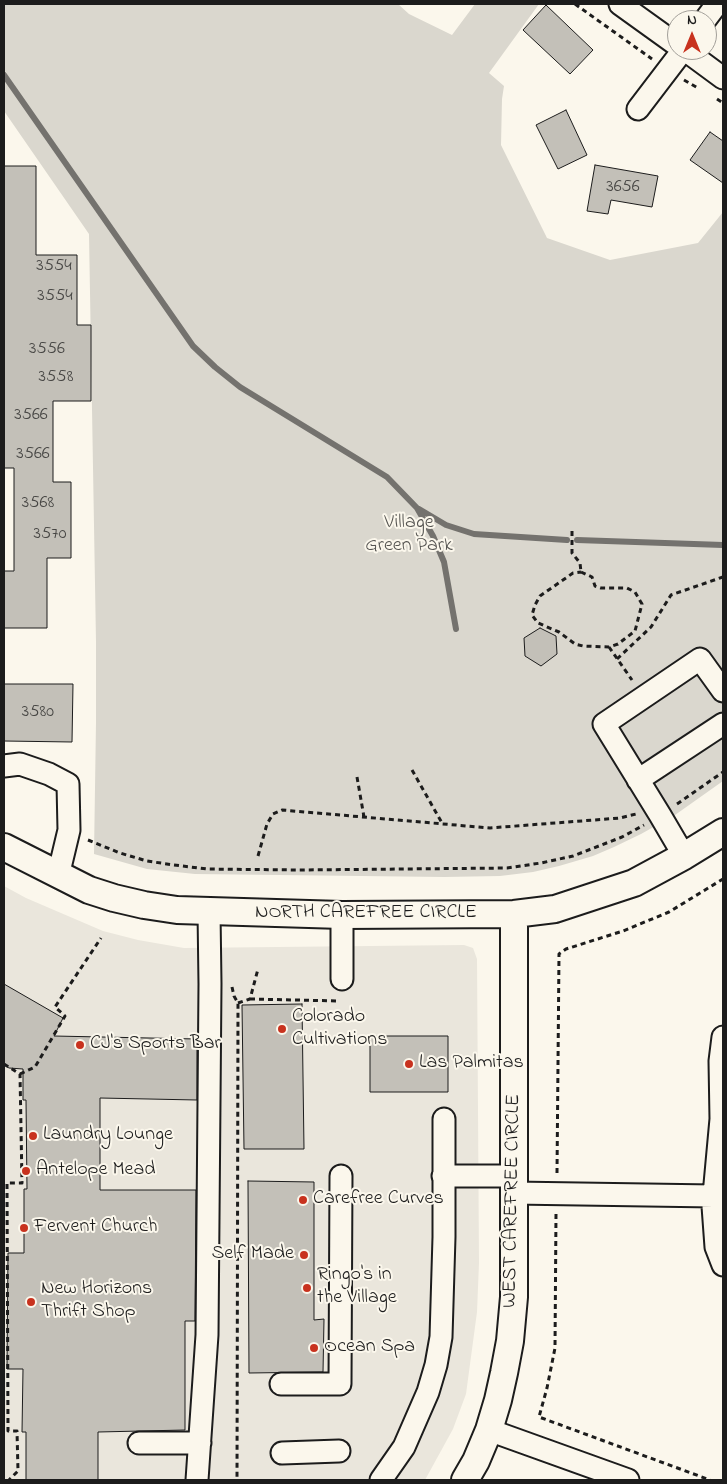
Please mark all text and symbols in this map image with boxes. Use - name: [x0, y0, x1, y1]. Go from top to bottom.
- north arrow: [667, 10, 717, 60]
- text: N: [687, 10, 697, 31]
- house number: 3656: [606, 177, 640, 199]
- house number: 3554: [36, 256, 72, 278]
- house number: 3554: [37, 286, 73, 308]
- house number: 3556: [29, 339, 65, 361]
- house number: 3558: [39, 367, 73, 389]
- house number: 3566: [14, 405, 48, 427]
- house number: 3566: [16, 444, 50, 466]
- house number: 3568: [22, 493, 54, 515]
- park label: Village Green Park: [365, 512, 453, 559]
- house number: 3570: [34, 524, 66, 546]
- house number: 3580: [22, 702, 54, 724]
- street label: NORTH CAREFREE CIRCLE: [255, 902, 477, 926]
- place label: Colorado Cultivations: [292, 1006, 387, 1053]
- marker: Colorado Cultivations: [276, 1023, 288, 1035]
- place label: CJ's Sports Bar: [90, 1033, 221, 1057]
- marker: CJ's Sports Bar: [74, 1039, 86, 1051]
- place label: Las Palmitas: [419, 1052, 524, 1076]
- marker: Las Palmitas: [403, 1058, 415, 1070]
- street label: WEST CAREFREE CIRCLE: [499, 1094, 527, 1308]
- place label: Laundry Lounge: [43, 1124, 173, 1148]
- marker: Laundry Lounge: [27, 1130, 39, 1142]
- place label: Antelope Mead: [36, 1159, 156, 1183]
- marker: Antelope Mead: [20, 1165, 32, 1177]
- place label: Carefree Curves: [313, 1188, 444, 1212]
- marker: Carefree Curves: [297, 1194, 309, 1206]
- place label: Fervent Church: [34, 1216, 157, 1240]
- marker: Fervent Church: [18, 1222, 30, 1234]
- place label: Self Made: [211, 1243, 294, 1267]
- marker: Self Made: [298, 1249, 310, 1261]
- place label: Ringo's in the Village: [317, 1264, 397, 1311]
- place label: New Horizons Thrift Shop: [41, 1278, 152, 1325]
- marker: Ringo's in the Village: [301, 1282, 313, 1294]
- marker: New Horizons Thrift Shop: [25, 1296, 37, 1308]
- place label: Ocean Spa: [324, 1336, 415, 1360]
- marker: Ocean Spa: [308, 1342, 320, 1354]

